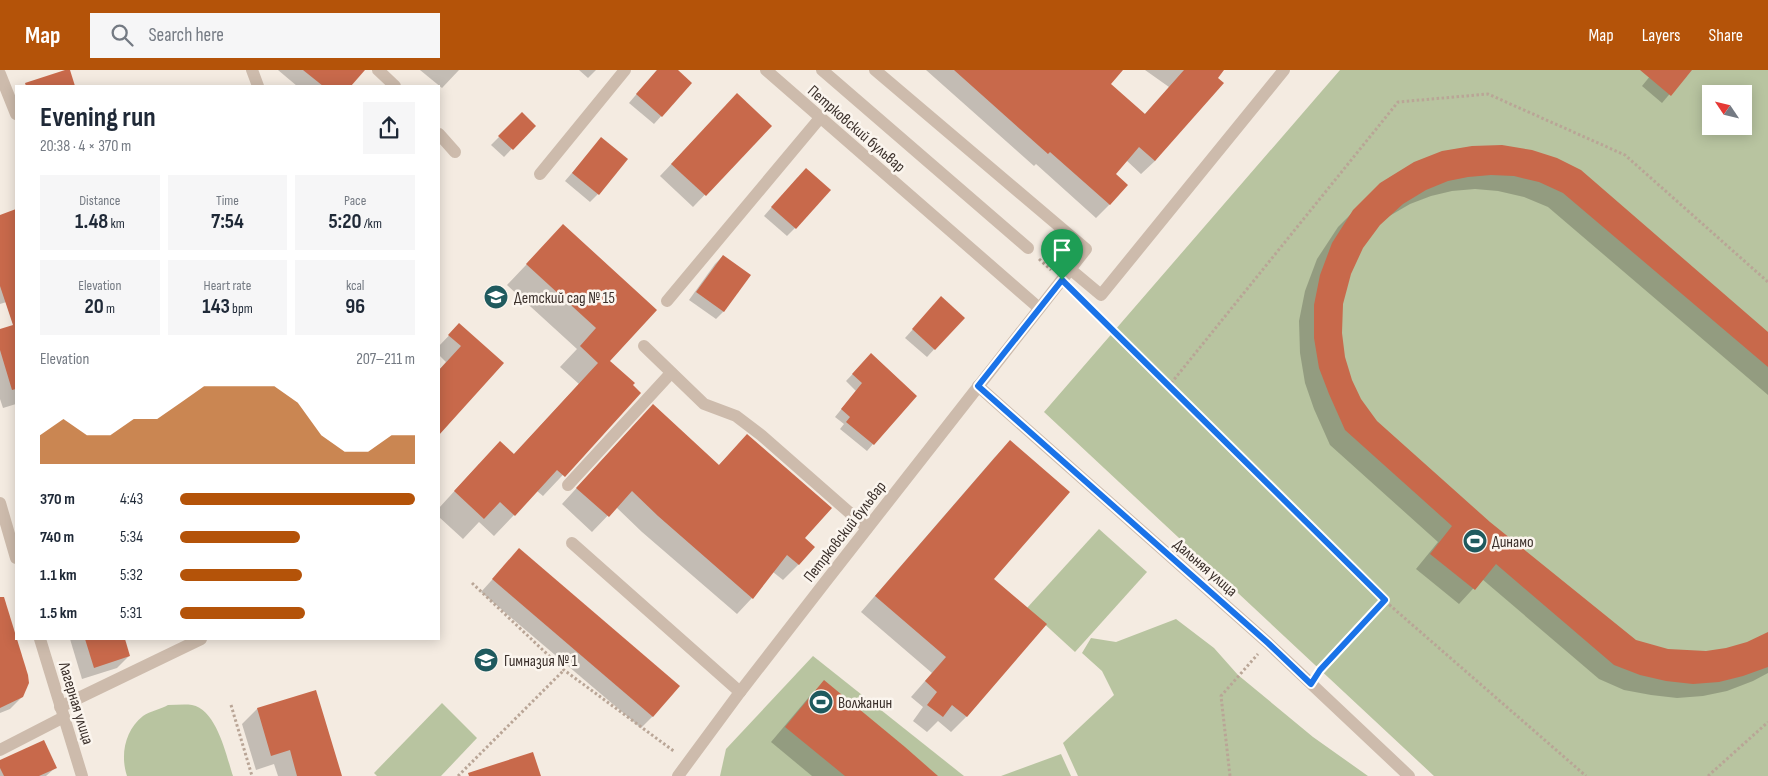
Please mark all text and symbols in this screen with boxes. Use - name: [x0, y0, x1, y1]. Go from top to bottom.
- search box: [90, 13, 440, 58]
- text: Map: [25, 21, 60, 50]
- icon: search: [108, 21, 136, 49]
- text: Search here: [148, 24, 224, 47]
- text: Map: [1589, 25, 1614, 46]
- text: Layers: [1642, 25, 1681, 46]
- text: Share: [1709, 25, 1743, 46]
- street label: Петрковский бульвар: [803, 82, 909, 177]
- north arrow: [1702, 85, 1752, 135]
- map controls: [1702, 85, 1752, 135]
- text: Evening run: [40, 101, 156, 134]
- button: share: [363, 102, 415, 154]
- text: 20:38 · 4 × 370 m: [40, 137, 131, 156]
- text: Distance: [79, 192, 120, 209]
- text: Time: [216, 192, 239, 209]
- text: Pace: [344, 192, 366, 209]
- text: 1.48: [75, 209, 108, 234]
- text: 7:54: [211, 209, 244, 234]
- text: 5:20: [328, 209, 361, 234]
- text: km: [108, 215, 125, 232]
- text: /km: [361, 215, 382, 232]
- pin: [1041, 229, 1083, 280]
- icon: arrive: [1048, 236, 1076, 264]
- text: Elevation: [78, 277, 121, 294]
- text: Heart rate: [204, 277, 251, 294]
- text: kcal: [346, 277, 364, 294]
- school or university icon: Детский сад № 15: [483, 284, 509, 310]
- place label: Детский сад № 15: [514, 289, 615, 308]
- text: 20: [85, 294, 104, 319]
- text: 143: [202, 294, 230, 319]
- text: 96: [345, 294, 365, 319]
- text: m: [104, 300, 115, 317]
- text: bpm: [230, 300, 253, 317]
- text: Elevation: [40, 350, 89, 369]
- text: 207–211 m: [356, 350, 415, 369]
- street label: Петрковский бульвар: [800, 478, 891, 586]
- text: 370 m: [40, 490, 75, 509]
- text: 4:43: [120, 490, 143, 509]
- text: 740 m: [40, 528, 74, 547]
- text: 5:34: [120, 528, 143, 547]
- sports icon: Динамо: [1462, 528, 1488, 554]
- place label: Динамо: [1492, 533, 1534, 552]
- street label: Дальняя улица: [1169, 535, 1241, 601]
- text: 1.1 km: [40, 566, 77, 585]
- text: 5:32: [120, 566, 143, 585]
- text: 1.5 km: [40, 604, 77, 623]
- text: 5:31: [120, 604, 142, 623]
- school or university icon: Гимназия № 1: [473, 647, 499, 673]
- place label: Гимназия № 1: [504, 652, 578, 671]
- street label: Лагерная улица: [54, 659, 97, 747]
- sports icon: Волжанин: [808, 689, 834, 715]
- place label: Волжанин: [838, 694, 892, 713]

